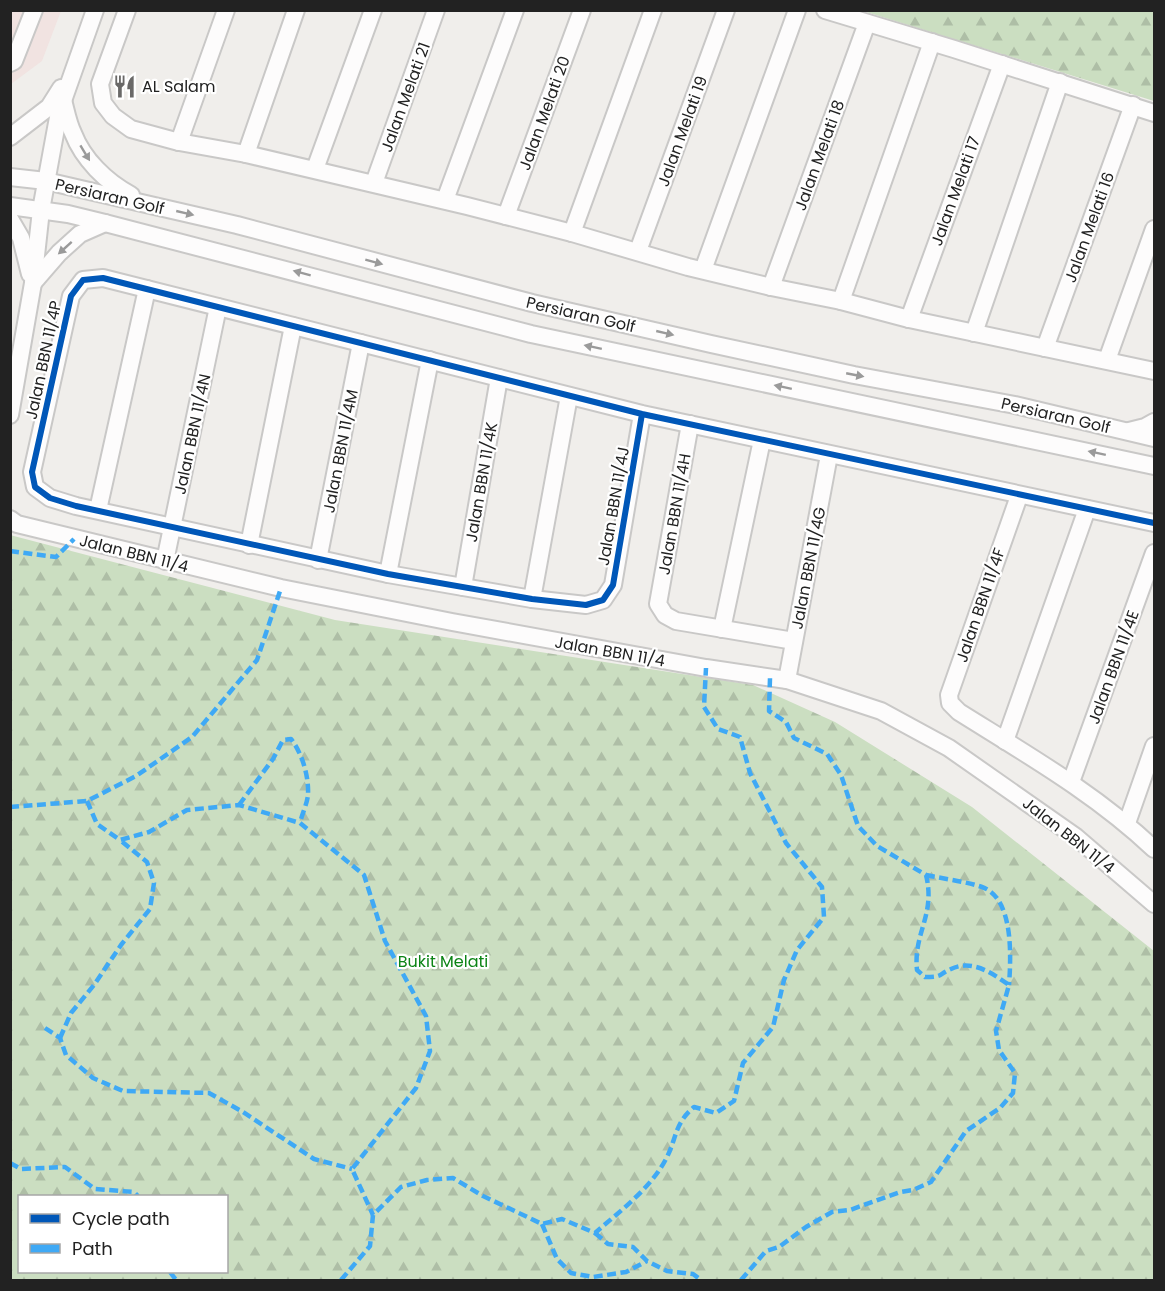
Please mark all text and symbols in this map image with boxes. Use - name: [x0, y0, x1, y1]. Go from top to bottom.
- street label: Jalan Melati 21: [375, 39, 436, 155]
- street label: Jalan Melati 20: [513, 53, 576, 174]
- restaurant icon: AL Salam: [111, 73, 137, 99]
- street label: Jalan Melati 19: [652, 73, 713, 190]
- place label: AL Salam: [142, 75, 215, 98]
- street label: Jalan Melati 18: [789, 97, 850, 214]
- street label: Jalan Melati 17: [925, 133, 986, 249]
- one-way arrow: [79, 145, 90, 161]
- street label: Jalan Melati 16: [1059, 169, 1120, 286]
- street label: Persiaran Golf: [53, 173, 167, 220]
- one-way arrow: [176, 208, 194, 218]
- one-way arrow: [58, 241, 73, 254]
- one-way arrow: [365, 257, 383, 267]
- one-way arrow: [293, 267, 311, 277]
- street label: Persiaran Golf: [524, 291, 638, 338]
- street label: Jalan BBN 11/4P: [20, 299, 67, 422]
- one-way arrow: [656, 329, 674, 339]
- one-way arrow: [583, 342, 602, 351]
- one-way arrow: [846, 371, 865, 380]
- street label: Jalan BBN 11/4N: [168, 372, 217, 497]
- one-way arrow: [774, 382, 793, 391]
- street label: Jalan BBN 11/4M: [317, 387, 364, 515]
- street label: Persiaran Golf: [999, 392, 1113, 439]
- street label: Jalan BBN 11/4K: [460, 420, 503, 544]
- street label: Jalan BBN 11/4J: [592, 445, 635, 567]
- one-way arrow: [1088, 448, 1107, 457]
- street label: Jalan BBN 11/4H: [653, 452, 696, 577]
- street label: Jalan BBN 11/4G: [785, 505, 832, 631]
- street label: Jalan BBN 11/4: [77, 529, 191, 578]
- street label: Jalan BBN 11/4F: [950, 545, 1011, 665]
- street label: Jalan BBN 11/4E: [1082, 607, 1145, 727]
- street label: Jalan BBN 11/4: [553, 630, 667, 673]
- street label: Jalan BBN 11/4: [1018, 792, 1120, 879]
- park label: Bukit Melati: [398, 950, 488, 973]
- legend: [18, 1195, 228, 1273]
- text: Cycle path: [72, 1206, 170, 1231]
- text: Path: [72, 1236, 113, 1261]

